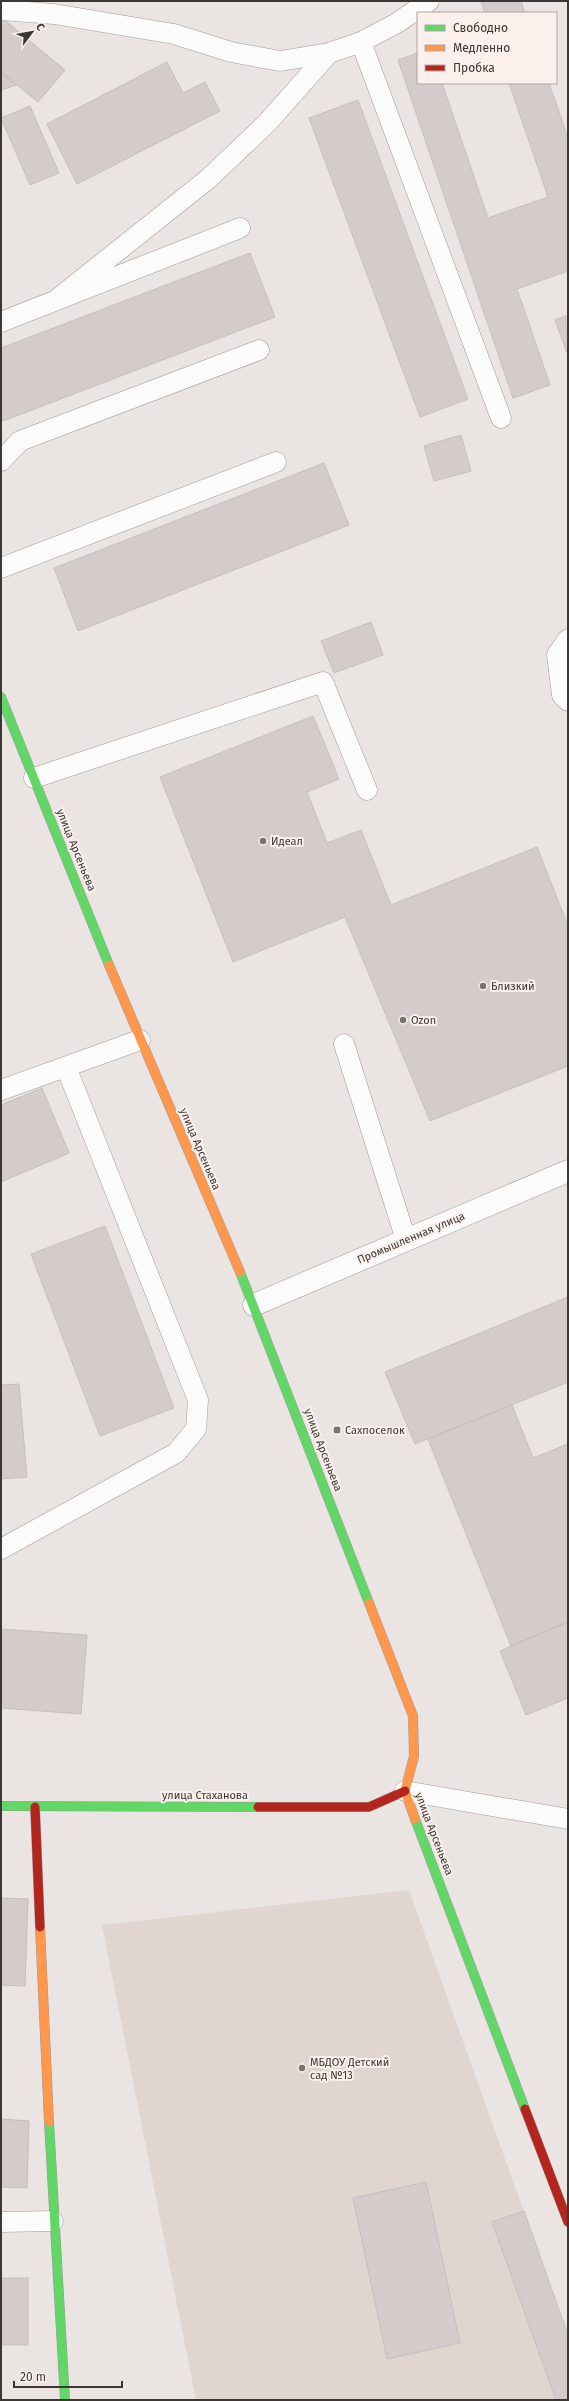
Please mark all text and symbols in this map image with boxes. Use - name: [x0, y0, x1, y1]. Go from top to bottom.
- north arrow: [12, 12, 52, 52]
- legend: [417, 12, 557, 84]
- text: С: [33, 21, 48, 34]
- text: Свободно: [453, 21, 508, 35]
- text: Медленно: [453, 41, 510, 55]
- text: Пробка: [453, 61, 495, 75]
- street label: улица Арсеньева: [54, 807, 98, 893]
- place label: Идеал: [271, 835, 303, 848]
- marker: Идеал: [258, 836, 268, 846]
- place label: Близкий: [491, 980, 535, 993]
- marker: Близкий: [478, 981, 488, 991]
- place label: Ozon: [411, 1014, 436, 1027]
- marker: Ozon: [398, 1015, 408, 1025]
- street label: улица Арсеньева: [177, 1106, 223, 1192]
- street label: Промышленная улица: [355, 1209, 467, 1267]
- street label: улица Арсеньева: [301, 1407, 345, 1493]
- place label: Сахпоселок: [345, 1424, 405, 1437]
- marker: Сахпоселок: [332, 1425, 342, 1435]
- street label: улица Стаханова: [162, 1789, 248, 1802]
- street label: улица Арсеньева: [412, 1791, 456, 1877]
- place label: МБДОУ Детский сад №13: [310, 2056, 389, 2082]
- marker: МБДОУ Детский сад №13: [297, 2063, 307, 2073]
- scale bar: [14, 2363, 122, 2389]
- text: 20 m: [20, 2370, 46, 2384]

